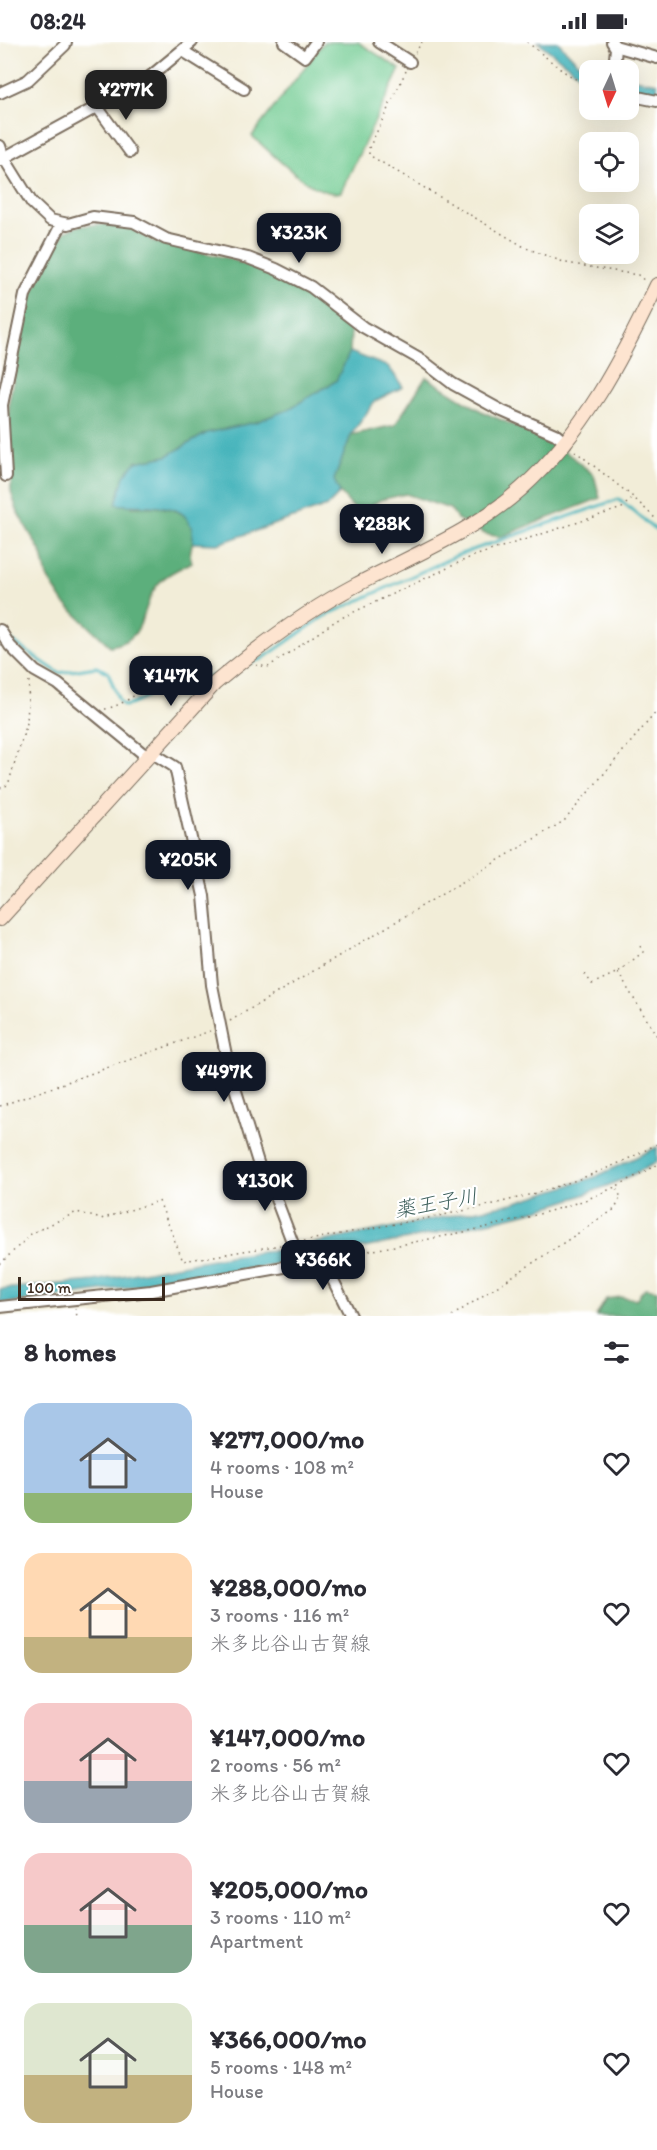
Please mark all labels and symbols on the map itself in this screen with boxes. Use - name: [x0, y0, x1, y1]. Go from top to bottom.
- north arrow: [579, 60, 639, 120]
- pin: ¥277K: [84, 70, 168, 121]
- pin: ¥323K: [257, 213, 341, 264]
- pin: ¥288K: [340, 504, 424, 555]
- pin: ¥147K: [129, 656, 213, 707]
- pin: ¥205K: [146, 840, 230, 891]
- pin: ¥497K: [182, 1052, 266, 1103]
- pin: ¥130K: [223, 1161, 307, 1212]
- water label: 薬王子川: [392, 1183, 479, 1222]
- pin: ¥366K: [281, 1240, 365, 1291]
- scale bar: [18, 1274, 165, 1302]

